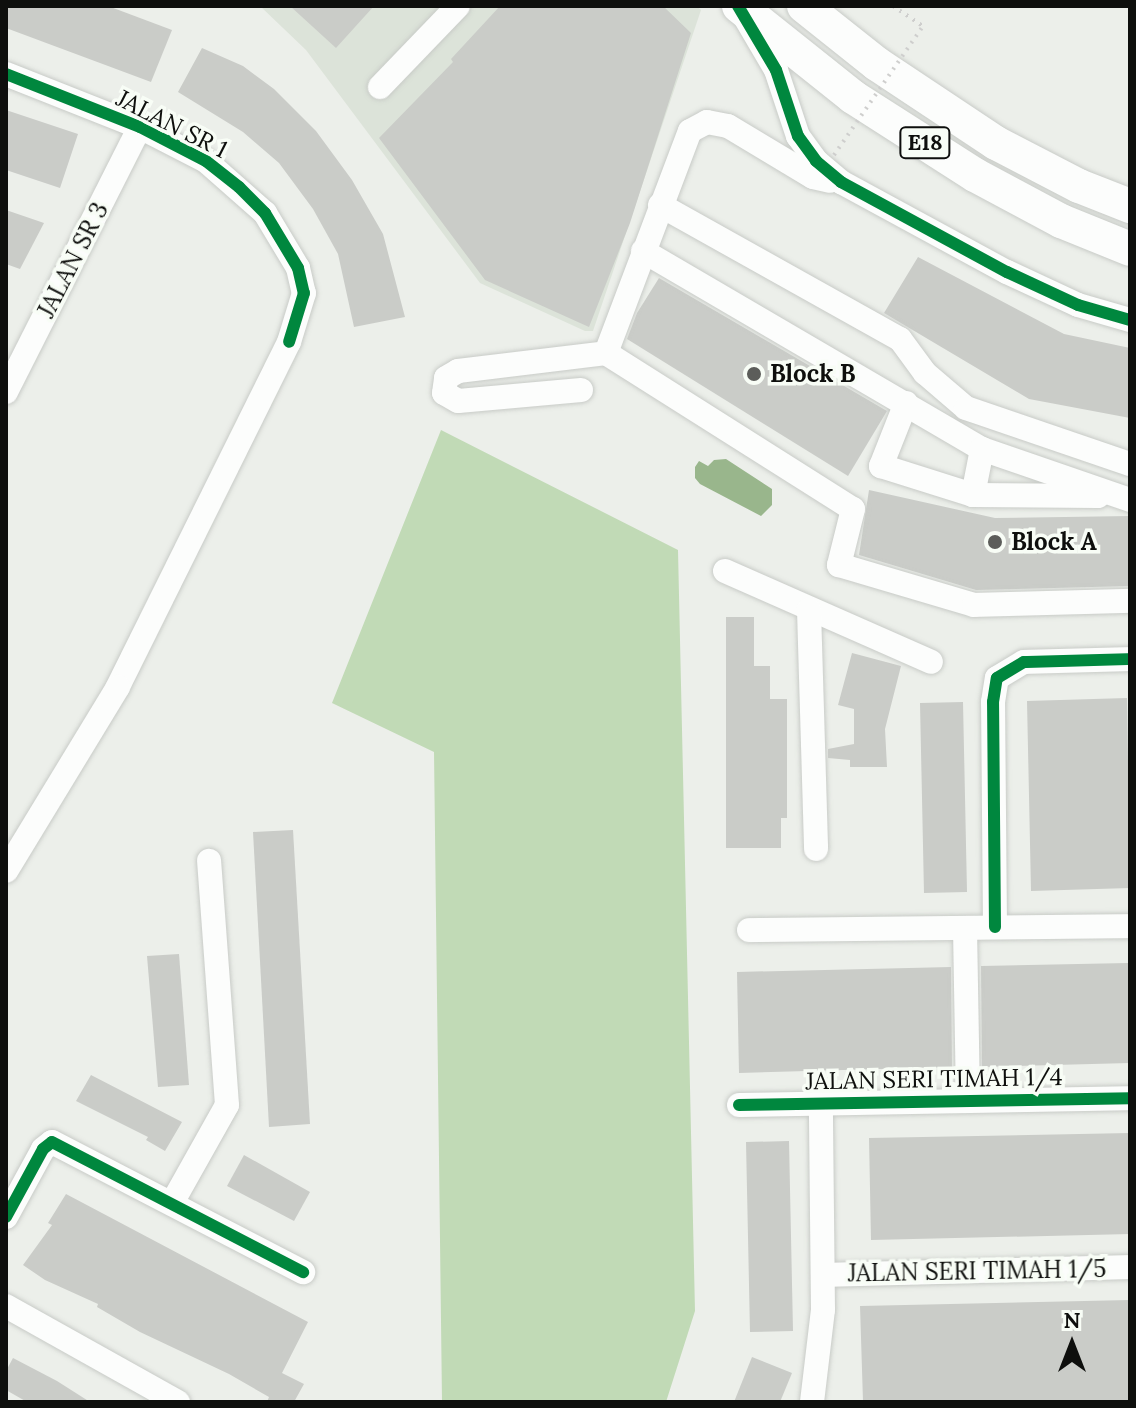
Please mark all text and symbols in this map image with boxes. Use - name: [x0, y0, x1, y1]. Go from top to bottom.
- street label: JALAN SR 1: [112, 84, 232, 164]
- road number: E18: [899, 125, 951, 161]
- street label: JALAN SR 3: [32, 198, 114, 322]
- place label: Block B: [770, 360, 856, 388]
- marker: Block B: [745, 365, 763, 383]
- place label: Block A: [1011, 528, 1097, 556]
- marker: Block A: [986, 533, 1004, 551]
- street label: JALAN SERI TIMAH 1/4: [805, 1062, 1063, 1096]
- street label: JALAN SERI TIMAH 1/5: [847, 1254, 1107, 1288]
- north arrow: [1032, 1304, 1112, 1384]
- text: N: [1063, 1306, 1081, 1334]

